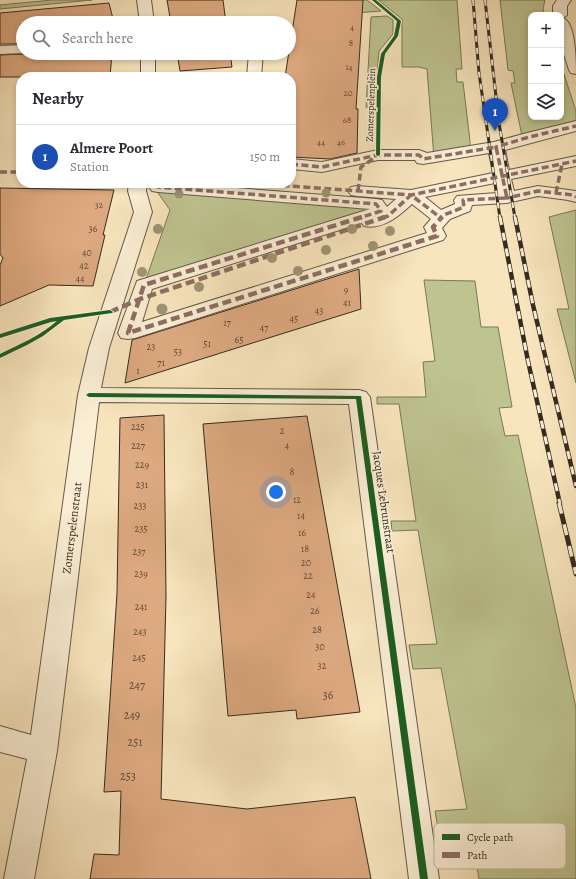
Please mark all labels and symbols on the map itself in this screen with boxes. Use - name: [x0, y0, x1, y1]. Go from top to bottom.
- house number: 4: [350, 21, 354, 33]
- house number: 8: [349, 37, 353, 49]
- house number: 14: [345, 61, 353, 73]
- street label: Zomerspelenplein: [363, 67, 379, 142]
- house number: 20: [343, 87, 353, 99]
- pin: 1: [482, 98, 508, 131]
- house number: 68: [343, 114, 351, 126]
- house number: 44: [317, 136, 325, 148]
- house number: 46: [337, 136, 345, 148]
- house number: 32: [95, 199, 104, 211]
- house number: 36: [89, 222, 98, 235]
- house number: 40: [82, 246, 92, 259]
- house number: 42: [79, 259, 89, 272]
- house number: 44: [75, 272, 85, 285]
- house number: 9: [344, 283, 349, 296]
- house number: 41: [343, 296, 352, 309]
- house number: 43: [315, 304, 323, 317]
- house number: 45: [290, 312, 298, 325]
- house number: 17: [223, 316, 232, 329]
- house number: 47: [260, 321, 269, 334]
- house number: 65: [235, 333, 243, 346]
- house number: 51: [203, 337, 211, 350]
- house number: 23: [147, 340, 155, 353]
- house number: 53: [174, 345, 182, 358]
- house number: 71: [157, 356, 165, 369]
- house number: 1: [136, 364, 140, 377]
- house number: 225: [131, 420, 145, 433]
- house number: 2: [280, 424, 285, 437]
- house number: 227: [131, 439, 146, 452]
- house number: 4: [285, 439, 290, 452]
- street label: Jacques Lebrunstraat: [369, 450, 399, 554]
- house number: 229: [135, 458, 149, 471]
- house number: 8: [290, 465, 295, 478]
- house number: 231: [136, 478, 149, 491]
- street label: Zomerspelenstraat: [58, 481, 86, 575]
- your location: [266, 482, 286, 502]
- house number: 12: [293, 493, 301, 506]
- house number: 233: [133, 499, 147, 512]
- house number: 14: [297, 509, 305, 522]
- house number: 235: [134, 522, 148, 535]
- house number: 16: [298, 526, 306, 539]
- house number: 18: [301, 542, 309, 555]
- house number: 237: [132, 545, 146, 558]
- house number: 20: [301, 556, 311, 569]
- house number: 239: [134, 567, 148, 580]
- house number: 22: [303, 569, 313, 582]
- house number: 24: [306, 588, 316, 601]
- house number: 241: [135, 600, 148, 613]
- house number: 26: [310, 604, 320, 617]
- house number: 28: [312, 623, 322, 636]
- house number: 243: [133, 625, 147, 638]
- house number: 30: [315, 640, 325, 653]
- house number: 245: [132, 651, 146, 664]
- house number: 32: [318, 659, 327, 672]
- house number: 247: [129, 677, 146, 693]
- house number: 36: [323, 687, 334, 703]
- house number: 249: [124, 707, 140, 723]
- house number: 251: [128, 734, 142, 750]
- house number: 253: [120, 768, 136, 784]
- legend: [434, 823, 566, 869]
- text: Cycle path: [467, 830, 514, 845]
- text: Path: [467, 848, 488, 863]

